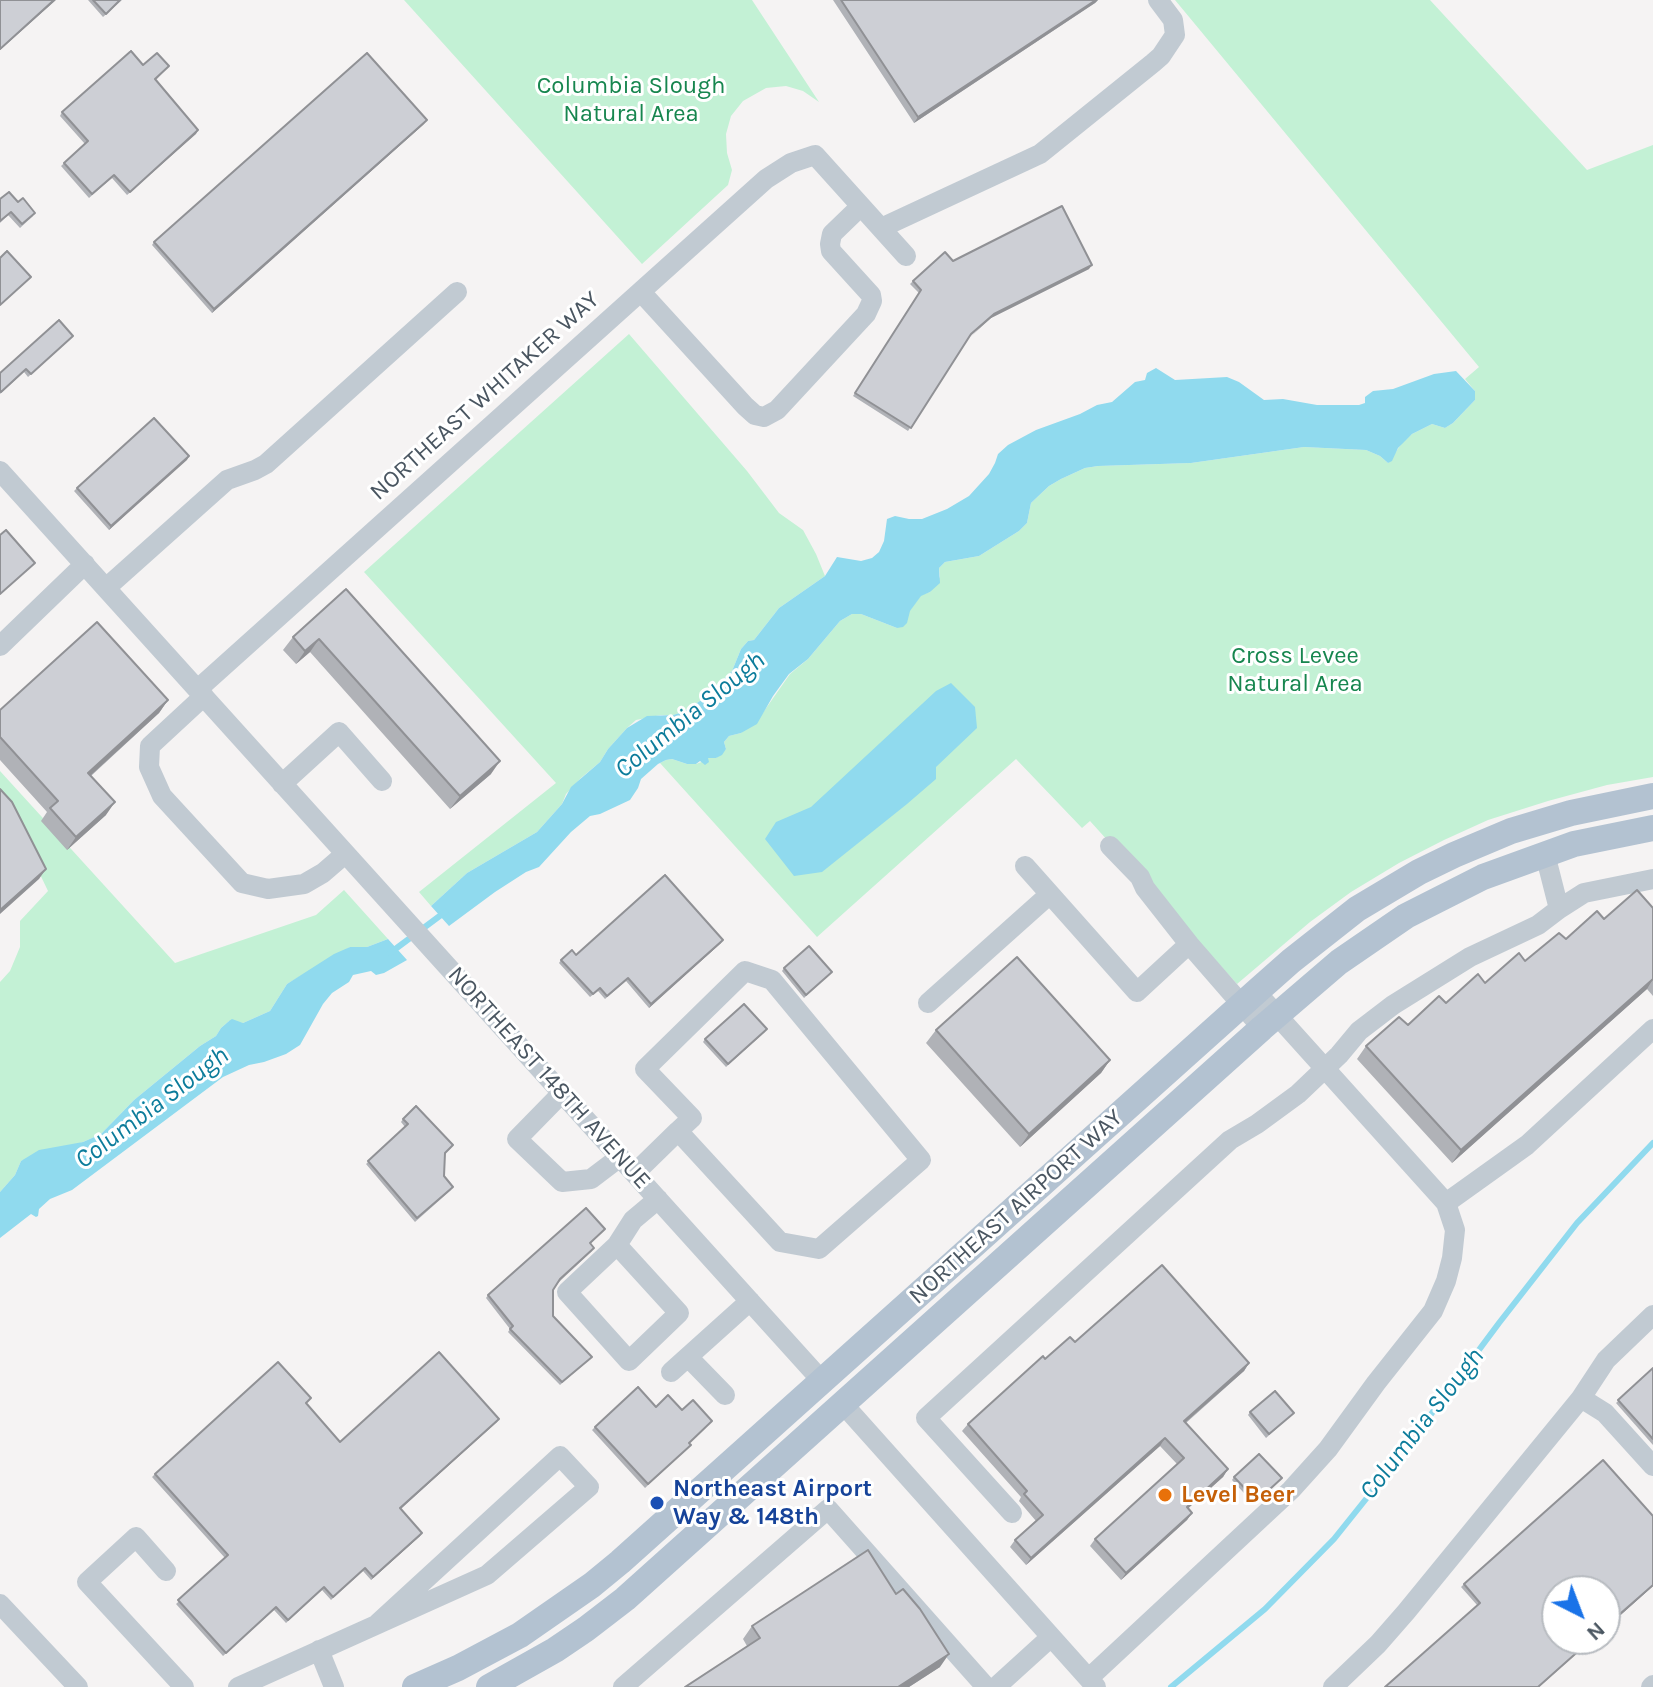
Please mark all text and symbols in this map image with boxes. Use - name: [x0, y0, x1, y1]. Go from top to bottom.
- park label: Columbia Slough Natural Area: [537, 72, 725, 128]
- street label: NORTHEAST WHITAKER WAY: [364, 285, 606, 507]
- park label: Cross Levee Natural Area: [1227, 642, 1363, 698]
- water label: Columbia Slough: [609, 645, 771, 785]
- street label: NORTHEAST 148TH AVENUE: [441, 961, 657, 1195]
- water label: Columbia Slough: [69, 1040, 235, 1176]
- street label: NORTHEAST AIRPORT WAY: [903, 1103, 1129, 1311]
- water label: Columbia Slough: [1353, 1342, 1491, 1506]
- place label: Northeast Airport Way & 148th: [673, 1475, 872, 1531]
- place label: Level Beer: [1181, 1481, 1295, 1509]
- marker: Level Beer: [1156, 1486, 1174, 1504]
- marker: Northeast Airport Way & 148th: [648, 1494, 666, 1512]
- north arrow: [1541, 1575, 1621, 1655]
- text: N: [1581, 1616, 1610, 1646]

